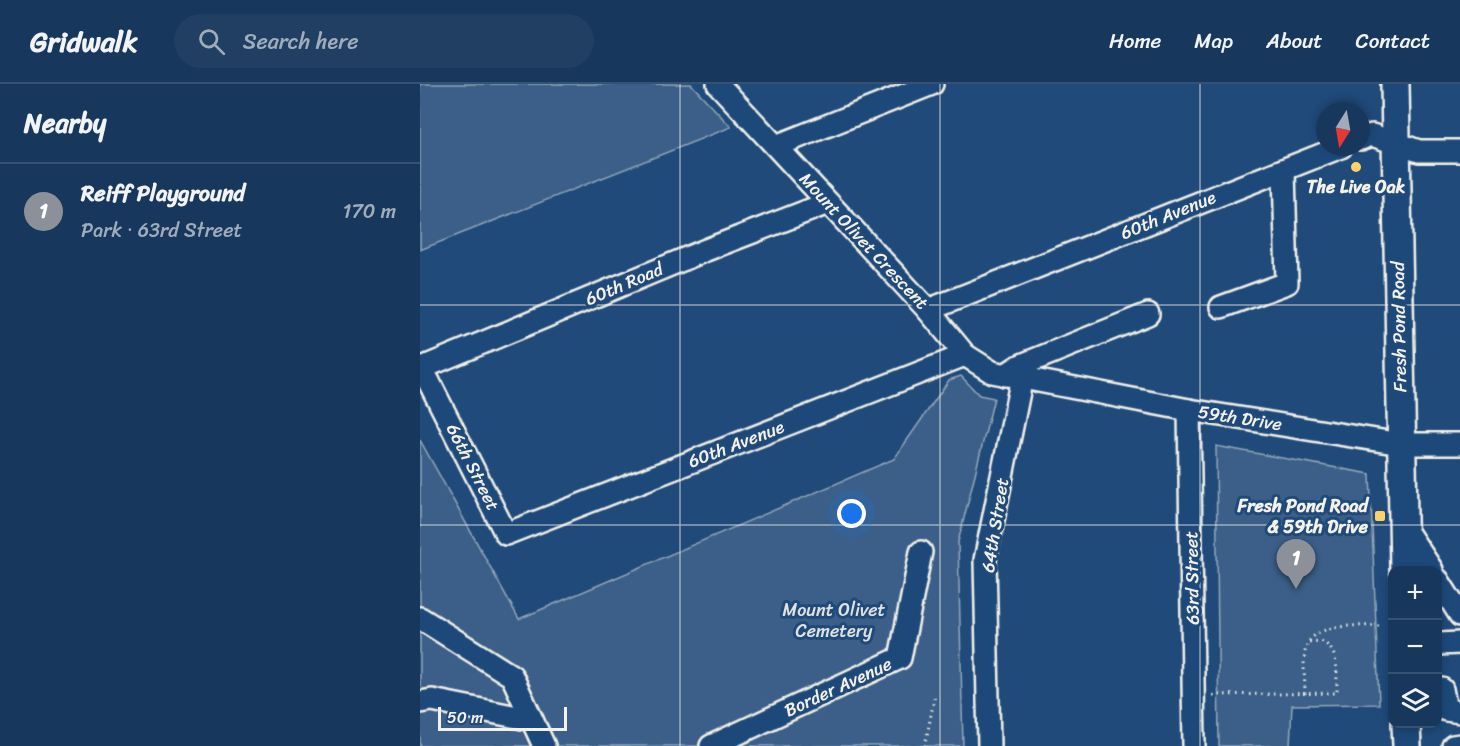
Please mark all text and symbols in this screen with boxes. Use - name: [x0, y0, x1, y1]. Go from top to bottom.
- search box: [174, 14, 594, 68]
- text: Gridwalk: [30, 17, 138, 66]
- text: Search here: [243, 22, 359, 61]
- text: Home: [1109, 22, 1161, 60]
- text: Map: [1194, 22, 1233, 60]
- text: About: [1266, 22, 1323, 60]
- text: Contact: [1356, 22, 1430, 60]
- icon: search: [195, 25, 228, 58]
- text: Nearby: [24, 100, 106, 146]
- north arrow: [1316, 102, 1370, 156]
- marker: The Live Oak: [1349, 160, 1363, 174]
- street label: Mount Olivet Crescent: [791, 165, 937, 317]
- place label: The Live Oak: [1307, 171, 1406, 203]
- text: Reiff Playground: [81, 174, 245, 213]
- street label: 60th Avenue: [1115, 181, 1221, 249]
- text: 1: [39, 194, 48, 229]
- text: 170 m: [343, 194, 396, 229]
- text: Park · 63rd Street: [81, 213, 242, 248]
- street label: 60th Road: [580, 253, 669, 315]
- street label: Fresh Pond Road: [1382, 260, 1416, 393]
- street label: 59th Drive: [1196, 396, 1284, 440]
- street label: 60th Avenue: [683, 411, 789, 477]
- street label: 66th Street: [437, 418, 509, 517]
- street label: 64th Street: [972, 475, 1018, 575]
- place label: Fresh Pond Road & 59th Drive: [1236, 490, 1370, 543]
- your location: [837, 499, 866, 528]
- marker: Fresh Pond Road & 59th Drive: [1373, 509, 1387, 523]
- street label: 63rd Street: [1175, 531, 1209, 625]
- pin: 1: [1276, 540, 1316, 589]
- map controls: [1388, 566, 1442, 728]
- button: +: [1388, 566, 1442, 620]
- park label: Mount Olivet Cemetery: [783, 594, 886, 647]
- button: −: [1388, 620, 1442, 674]
- street label: Border Avenue: [779, 648, 897, 726]
- button: layers: [1388, 674, 1442, 728]
- text: 50 m: [447, 703, 483, 732]
- scale bar: [438, 704, 567, 732]

